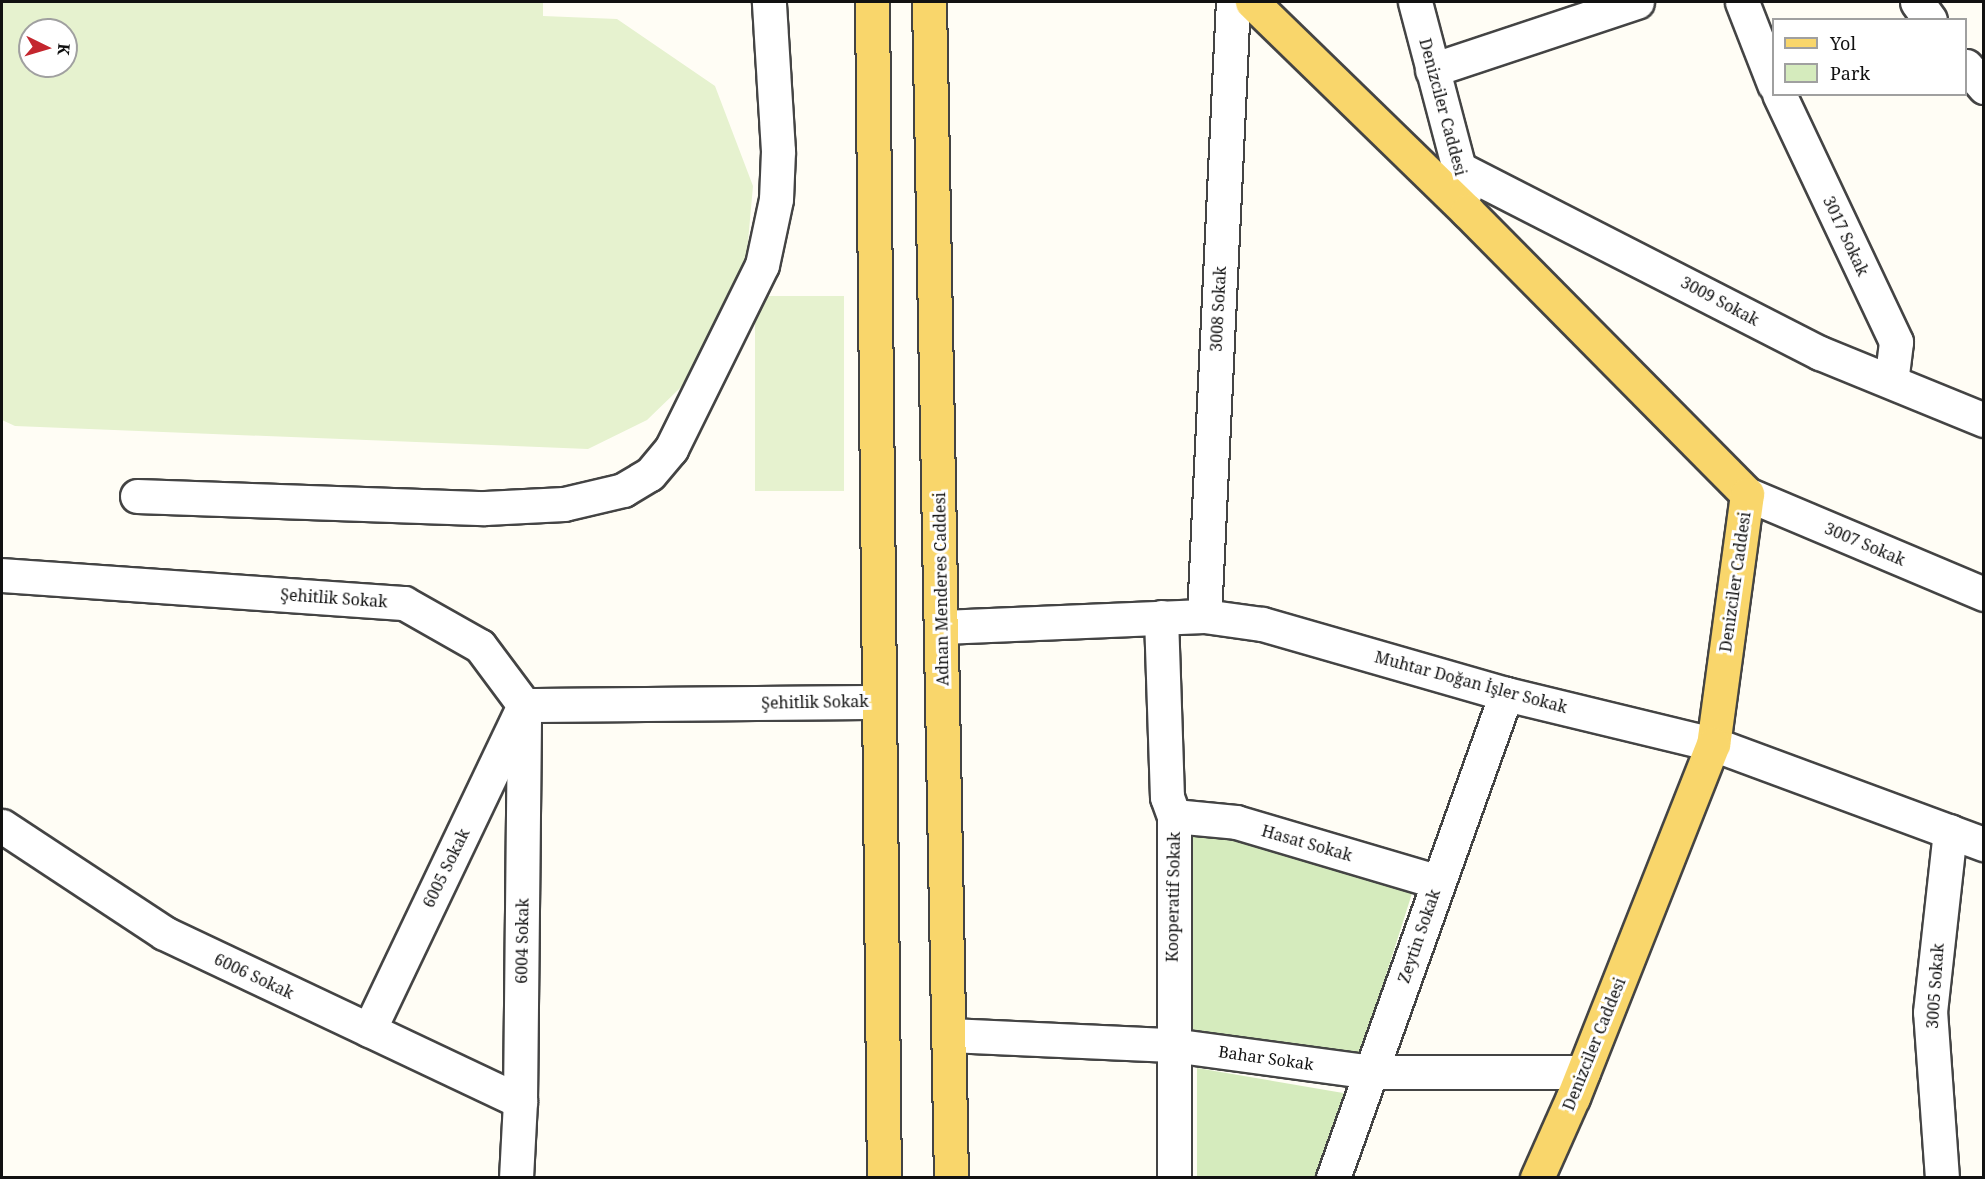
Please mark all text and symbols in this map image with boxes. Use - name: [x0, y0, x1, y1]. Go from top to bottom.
- north arrow: [18, 18, 78, 78]
- legend: [1772, 18, 1967, 96]
- text: Yol: [1830, 31, 1856, 55]
- street label: Denizciler Caddesi: [1415, 36, 1471, 178]
- text: K: [52, 43, 75, 56]
- text: Park: [1830, 61, 1870, 85]
- street label: 3017 Sokak: [1819, 193, 1873, 279]
- street label: 3008 Sokak: [1206, 266, 1230, 352]
- street label: 3009 Sokak: [1678, 272, 1762, 330]
- street label: Adnan Menderes Caddesi: [930, 492, 952, 686]
- street label: Denizciler Caddesi: [1716, 511, 1754, 653]
- street label: 3007 Sokak: [1822, 518, 1908, 570]
- street label: Şehitlik Sokak: [280, 585, 388, 611]
- street label: Muhtar Doğan İşler Sokak: [1373, 647, 1569, 717]
- street label: Şehitlik Sokak: [761, 691, 869, 713]
- street label: Hasat Sokak: [1259, 821, 1355, 865]
- street label: 6005 Sokak: [419, 825, 473, 911]
- street label: Kooperatif Sokak: [1162, 832, 1184, 962]
- street label: Zeytin Sokak: [1394, 887, 1444, 985]
- street label: 6004 Sokak: [512, 898, 532, 984]
- street label: 3005 Sokak: [1922, 943, 1948, 1029]
- street label: 6006 Sokak: [211, 949, 297, 1003]
- street label: Denizciler Caddesi: [1559, 975, 1629, 1113]
- street label: Bahar Sokak: [1217, 1042, 1315, 1074]

